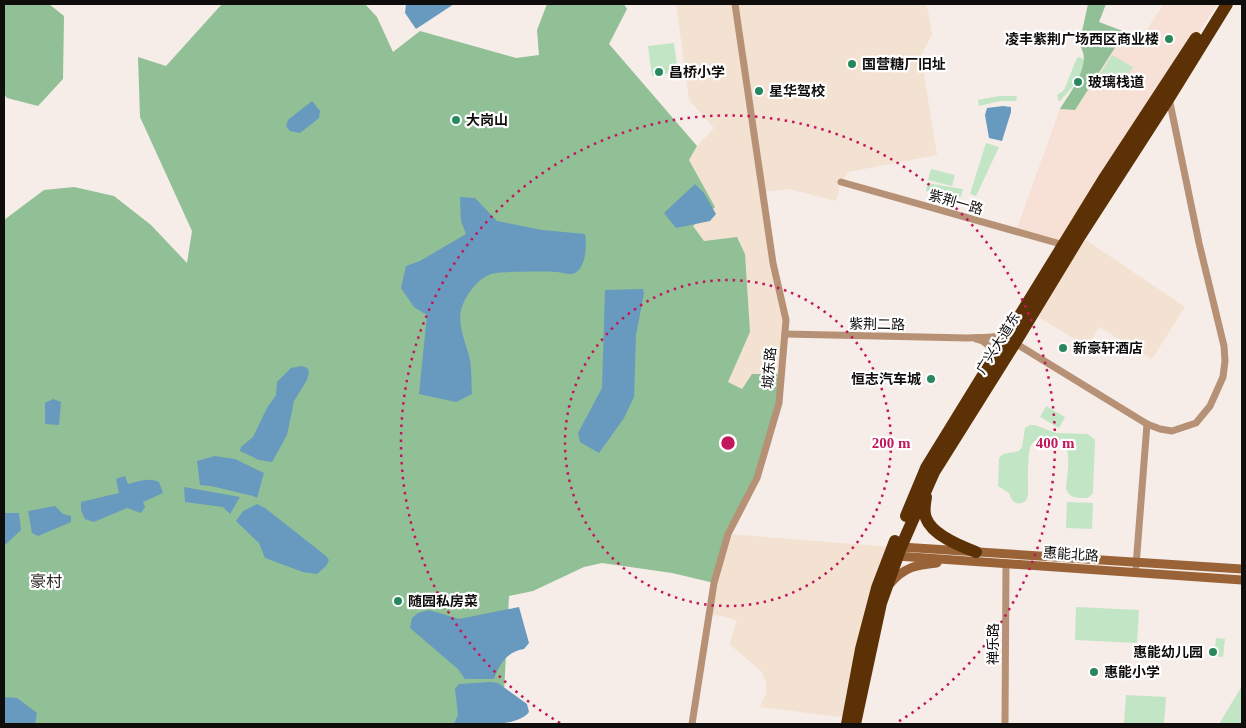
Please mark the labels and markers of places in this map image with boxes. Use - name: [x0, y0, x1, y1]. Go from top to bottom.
- place label: 凌丰紫荆广场西区商业楼: [1005, 31, 1159, 47]
- marker: 凌丰紫荆广场西区商业楼: [1163, 33, 1175, 45]
- place label: 国营糖厂旧址: [862, 56, 946, 72]
- marker: 国营糖厂旧址: [846, 58, 858, 70]
- place label: 昌桥小学: [669, 65, 725, 80]
- marker: 昌桥小学: [653, 66, 665, 78]
- place label: 玻璃栈道: [1088, 74, 1144, 90]
- marker: 玻璃栈道: [1072, 76, 1084, 88]
- place label: 星华驾校: [769, 83, 825, 99]
- marker: 星华驾校: [753, 85, 765, 97]
- place label: 大岗山: [466, 113, 508, 128]
- marker: 大岗山: [450, 114, 462, 126]
- place label: 新豪轩酒店: [1073, 340, 1143, 356]
- marker: 新豪轩酒店: [1057, 342, 1069, 354]
- place label: 恒志汽车城: [851, 371, 921, 387]
- marker: 恒志汽车城: [925, 373, 937, 385]
- centre of rings: [719, 434, 737, 452]
- place label: 随园私房菜: [408, 594, 478, 609]
- marker: 随园私房菜: [392, 595, 404, 607]
- place label: 惠能幼儿园: [1133, 644, 1203, 660]
- marker: 惠能幼儿园: [1207, 646, 1219, 658]
- place label: 惠能小学: [1104, 664, 1160, 680]
- marker: 惠能小学: [1088, 666, 1100, 678]

